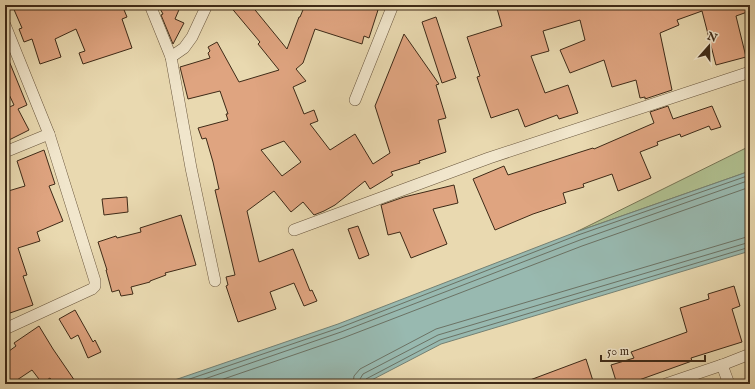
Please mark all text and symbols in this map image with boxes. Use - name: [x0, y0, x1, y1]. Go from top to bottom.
- north arrow: [689, 26, 729, 66]
- text: N: [704, 29, 719, 46]
- scale bar: [601, 337, 705, 363]
- text: 50 m: [607, 344, 629, 359]

